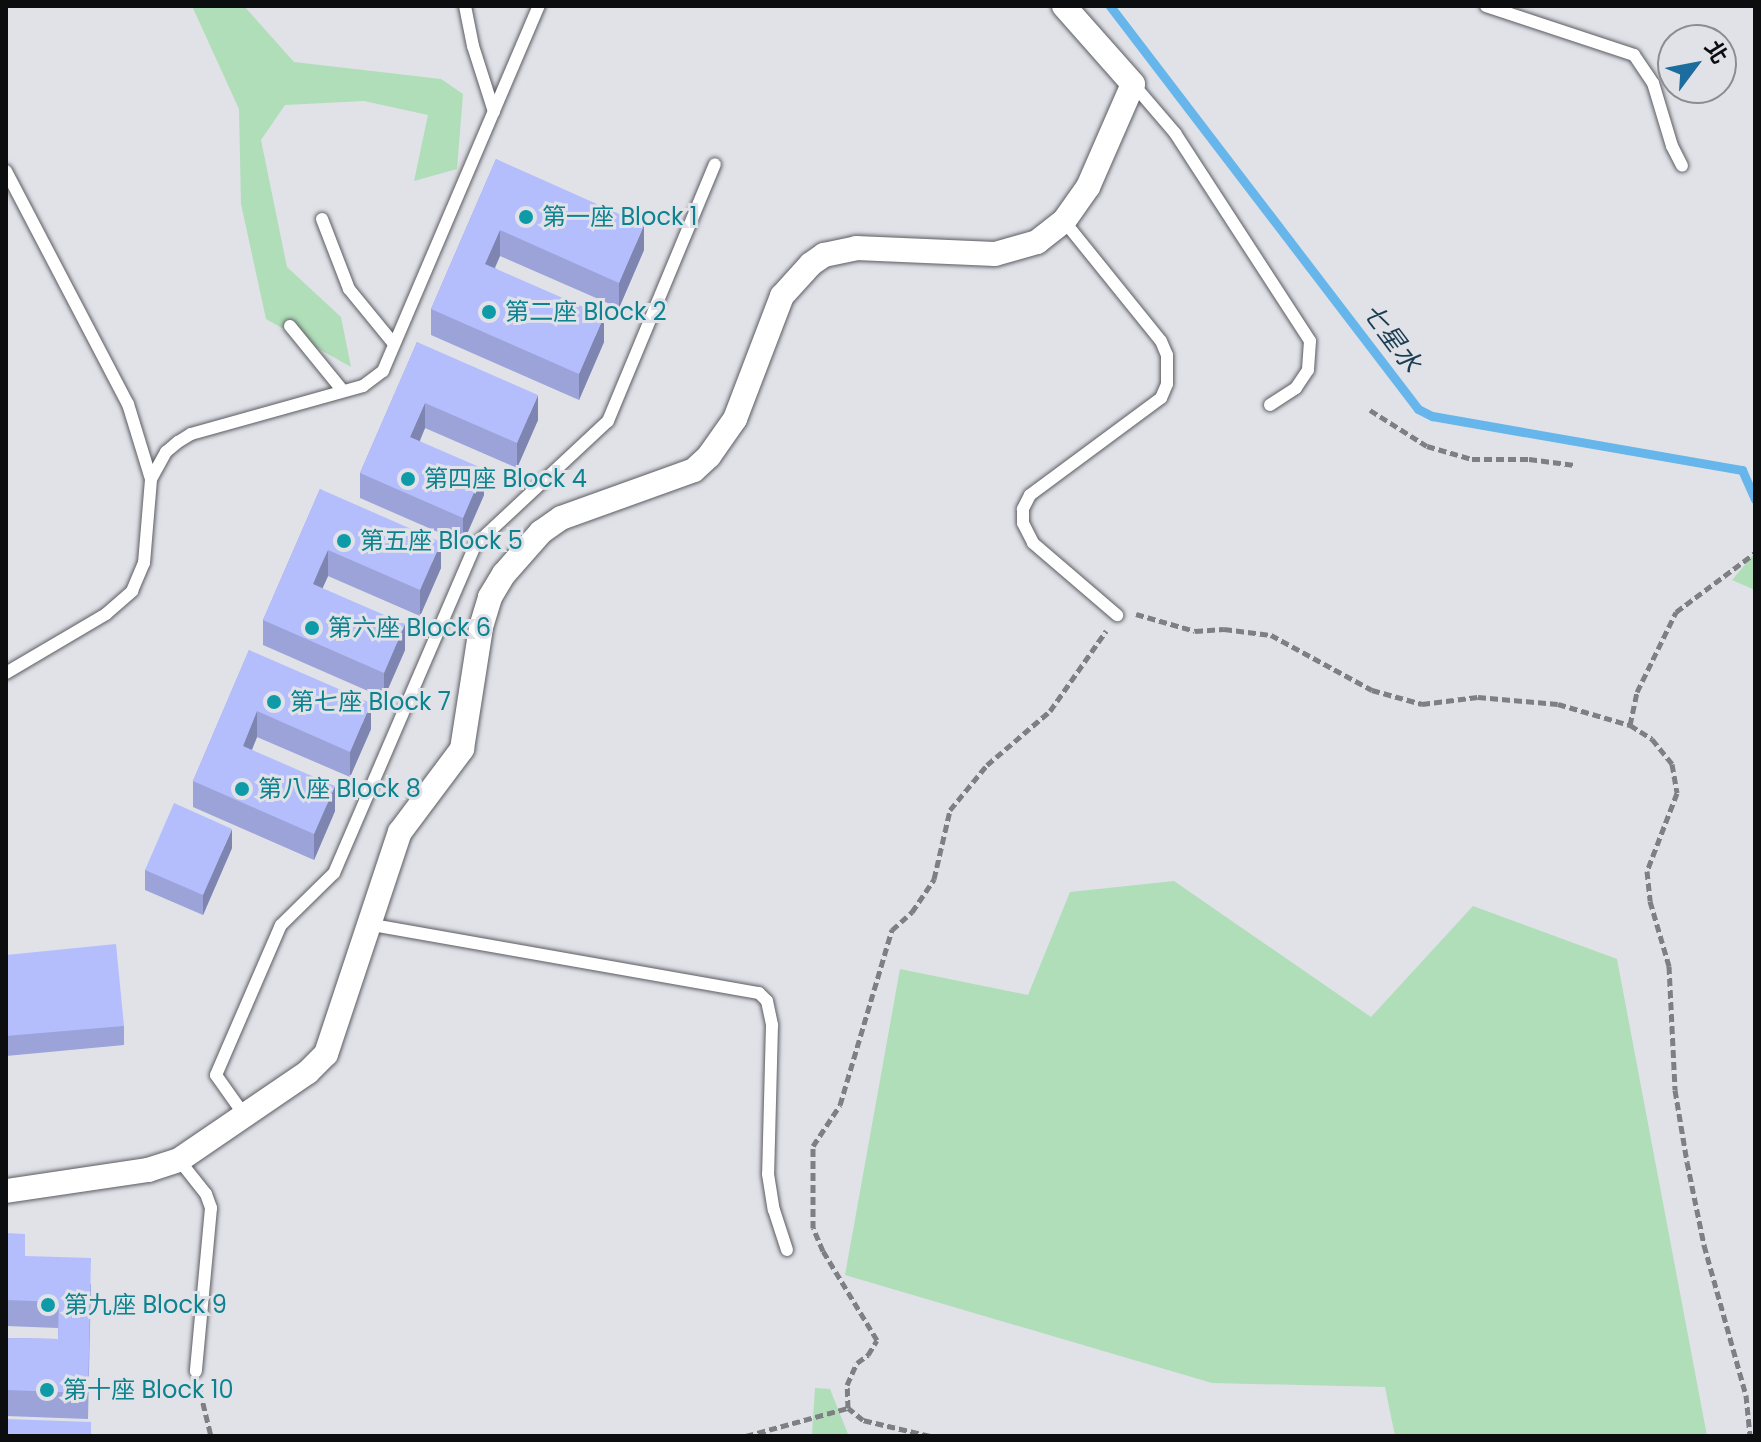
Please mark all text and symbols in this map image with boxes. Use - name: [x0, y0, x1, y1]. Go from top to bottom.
- north arrow: [1657, 24, 1737, 104]
- text: 北: [1697, 35, 1735, 70]
- place label: 第一座 Block 1: [542, 203, 697, 231]
- marker: 第一座 Block 1: [517, 208, 535, 226]
- water label: 七星水: [1355, 297, 1427, 379]
- place label: 第二座 Block 2: [505, 298, 667, 326]
- marker: 第二座 Block 2: [480, 303, 498, 321]
- place label: 第四座 Block 4: [424, 465, 587, 493]
- marker: 第四座 Block 4: [399, 470, 417, 488]
- place label: 第五座 Block 5: [360, 527, 523, 555]
- marker: 第五座 Block 5: [335, 532, 353, 550]
- place label: 第六座 Block 6: [328, 614, 491, 642]
- marker: 第六座 Block 6: [303, 619, 321, 637]
- place label: 第七座 Block 7: [290, 688, 451, 716]
- marker: 第七座 Block 7: [265, 693, 283, 711]
- place label: 第八座 Block 8: [258, 775, 421, 803]
- marker: 第八座 Block 8: [233, 780, 251, 798]
- place label: 第九座 Block 9: [64, 1291, 227, 1319]
- marker: 第九座 Block 9: [39, 1296, 57, 1314]
- place label: 第十座 Block 10: [63, 1376, 233, 1404]
- marker: 第十座 Block 10: [38, 1381, 56, 1399]

